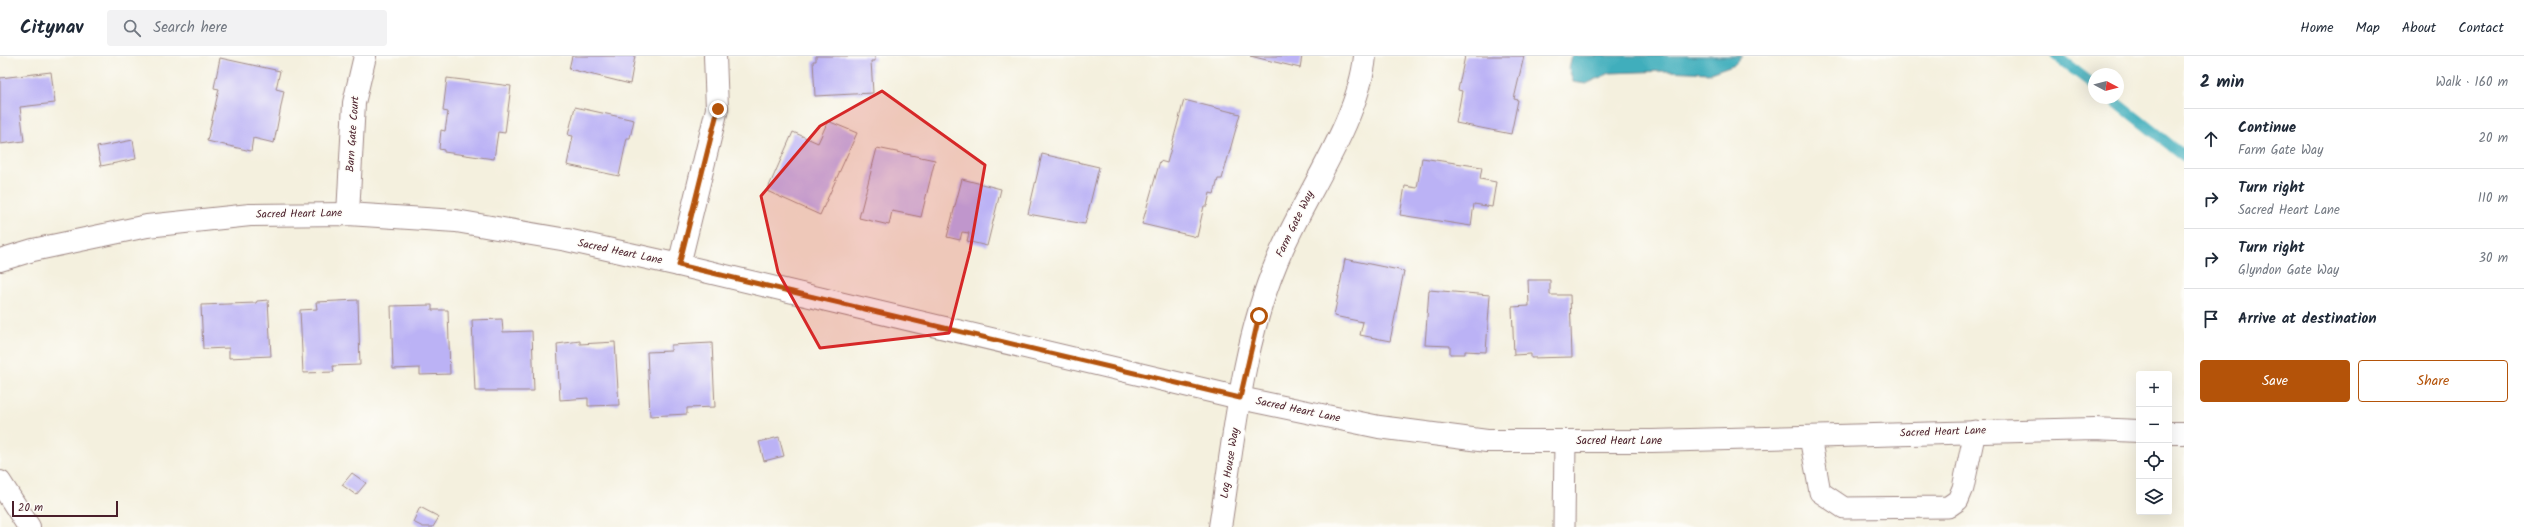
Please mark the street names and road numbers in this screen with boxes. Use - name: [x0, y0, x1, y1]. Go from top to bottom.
- street label: Barn Gate Court: [341, 95, 365, 173]
- street label: Farm Gate Way: [1271, 187, 1319, 260]
- street label: Sacred Heart Lane: [256, 204, 342, 224]
- street label: Sacred Heart Lane: [576, 234, 664, 270]
- street label: Sacred Heart Lane: [1254, 392, 1342, 428]
- street label: Sacred Heart Lane: [1900, 422, 1986, 442]
- street label: Log House Way: [1216, 426, 1245, 500]
- street label: Sacred Heart Lane: [1576, 432, 1662, 450]

